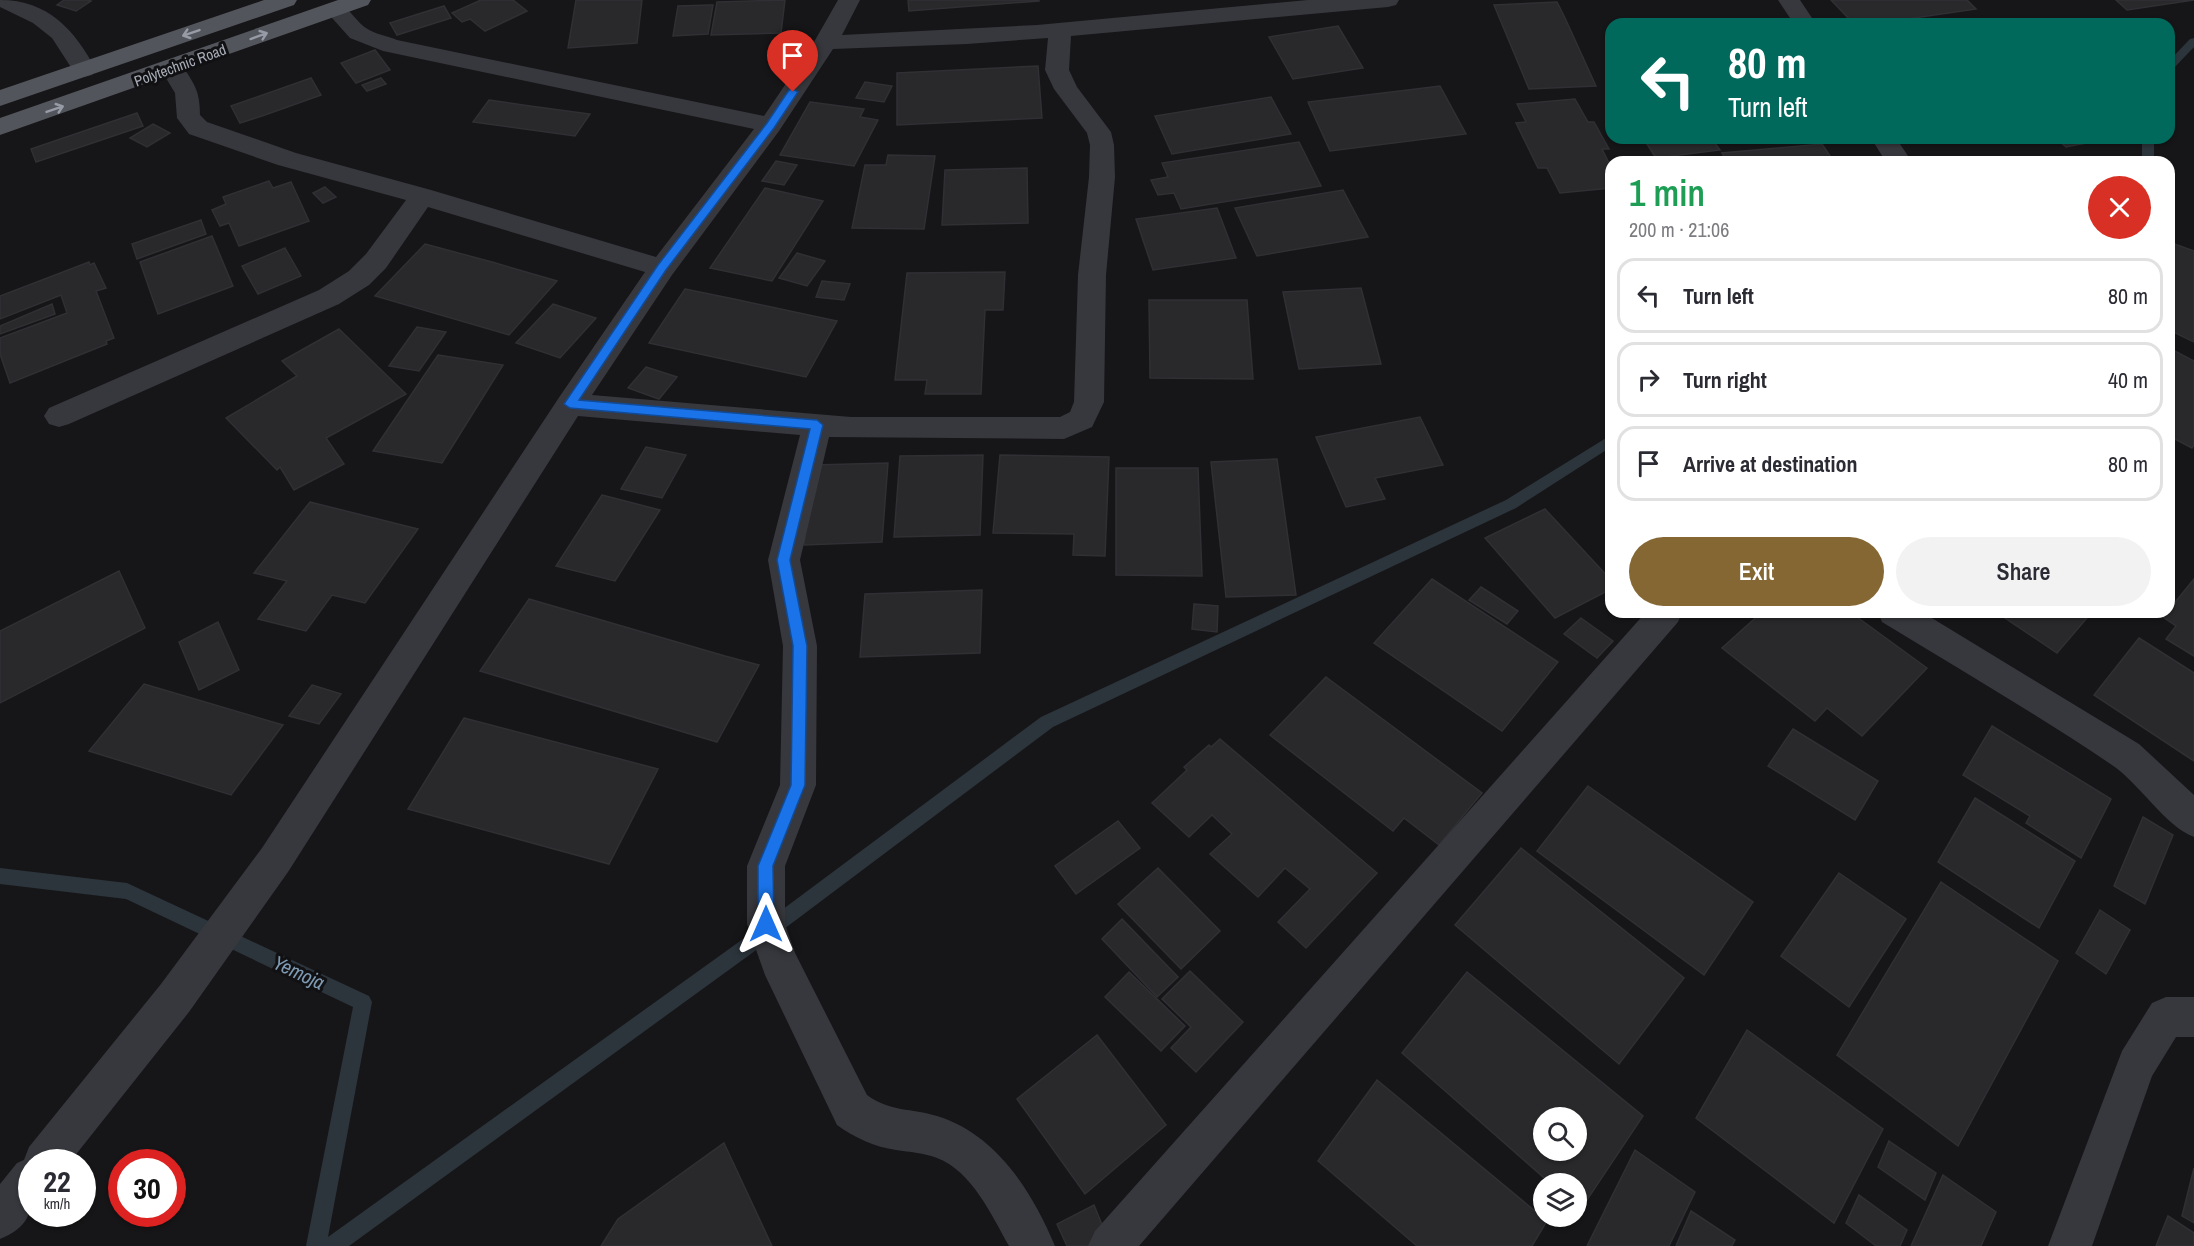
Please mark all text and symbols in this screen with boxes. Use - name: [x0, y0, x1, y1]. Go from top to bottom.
- one-way arrow: [182, 28, 201, 39]
- one-way arrow: [249, 30, 268, 41]
- pin: [767, 30, 818, 92]
- text: 80 m: [1728, 35, 1807, 91]
- street label: Polytechnic Road: [131, 39, 229, 91]
- icon: arrive: [776, 39, 809, 72]
- icon: left: [1629, 42, 1707, 120]
- text: Turn left: [1728, 89, 1807, 125]
- one-way arrow: [45, 102, 64, 113]
- text: 1 min: [1629, 169, 1705, 217]
- button: close: [2088, 176, 2151, 239]
- text: 200 m · 21:06: [1629, 216, 1729, 243]
- icon: left: [1632, 279, 1665, 312]
- text: Turn left: [1683, 281, 1754, 311]
- text: 80 m: [2108, 281, 2148, 311]
- icon: right: [1632, 363, 1665, 396]
- text: Turn right: [1683, 365, 1767, 395]
- text: 40 m: [2108, 365, 2148, 395]
- icon: arrive: [1632, 447, 1665, 480]
- text: Arrive at destination: [1683, 449, 1857, 479]
- text: 80 m: [2108, 449, 2148, 479]
- button: Exit: [1629, 537, 1884, 606]
- button: Share: [1896, 537, 2151, 606]
- position arrow: [734, 892, 798, 956]
- water label: Yemoja: [269, 948, 329, 996]
- map controls: [1533, 1107, 1587, 1227]
- button: search: [1533, 1107, 1587, 1161]
- speed limit sign: 30: [108, 1149, 186, 1227]
- text: 22: [43, 1161, 71, 1201]
- button: layers: [1533, 1173, 1587, 1227]
- text: km/h: [44, 1193, 70, 1214]

